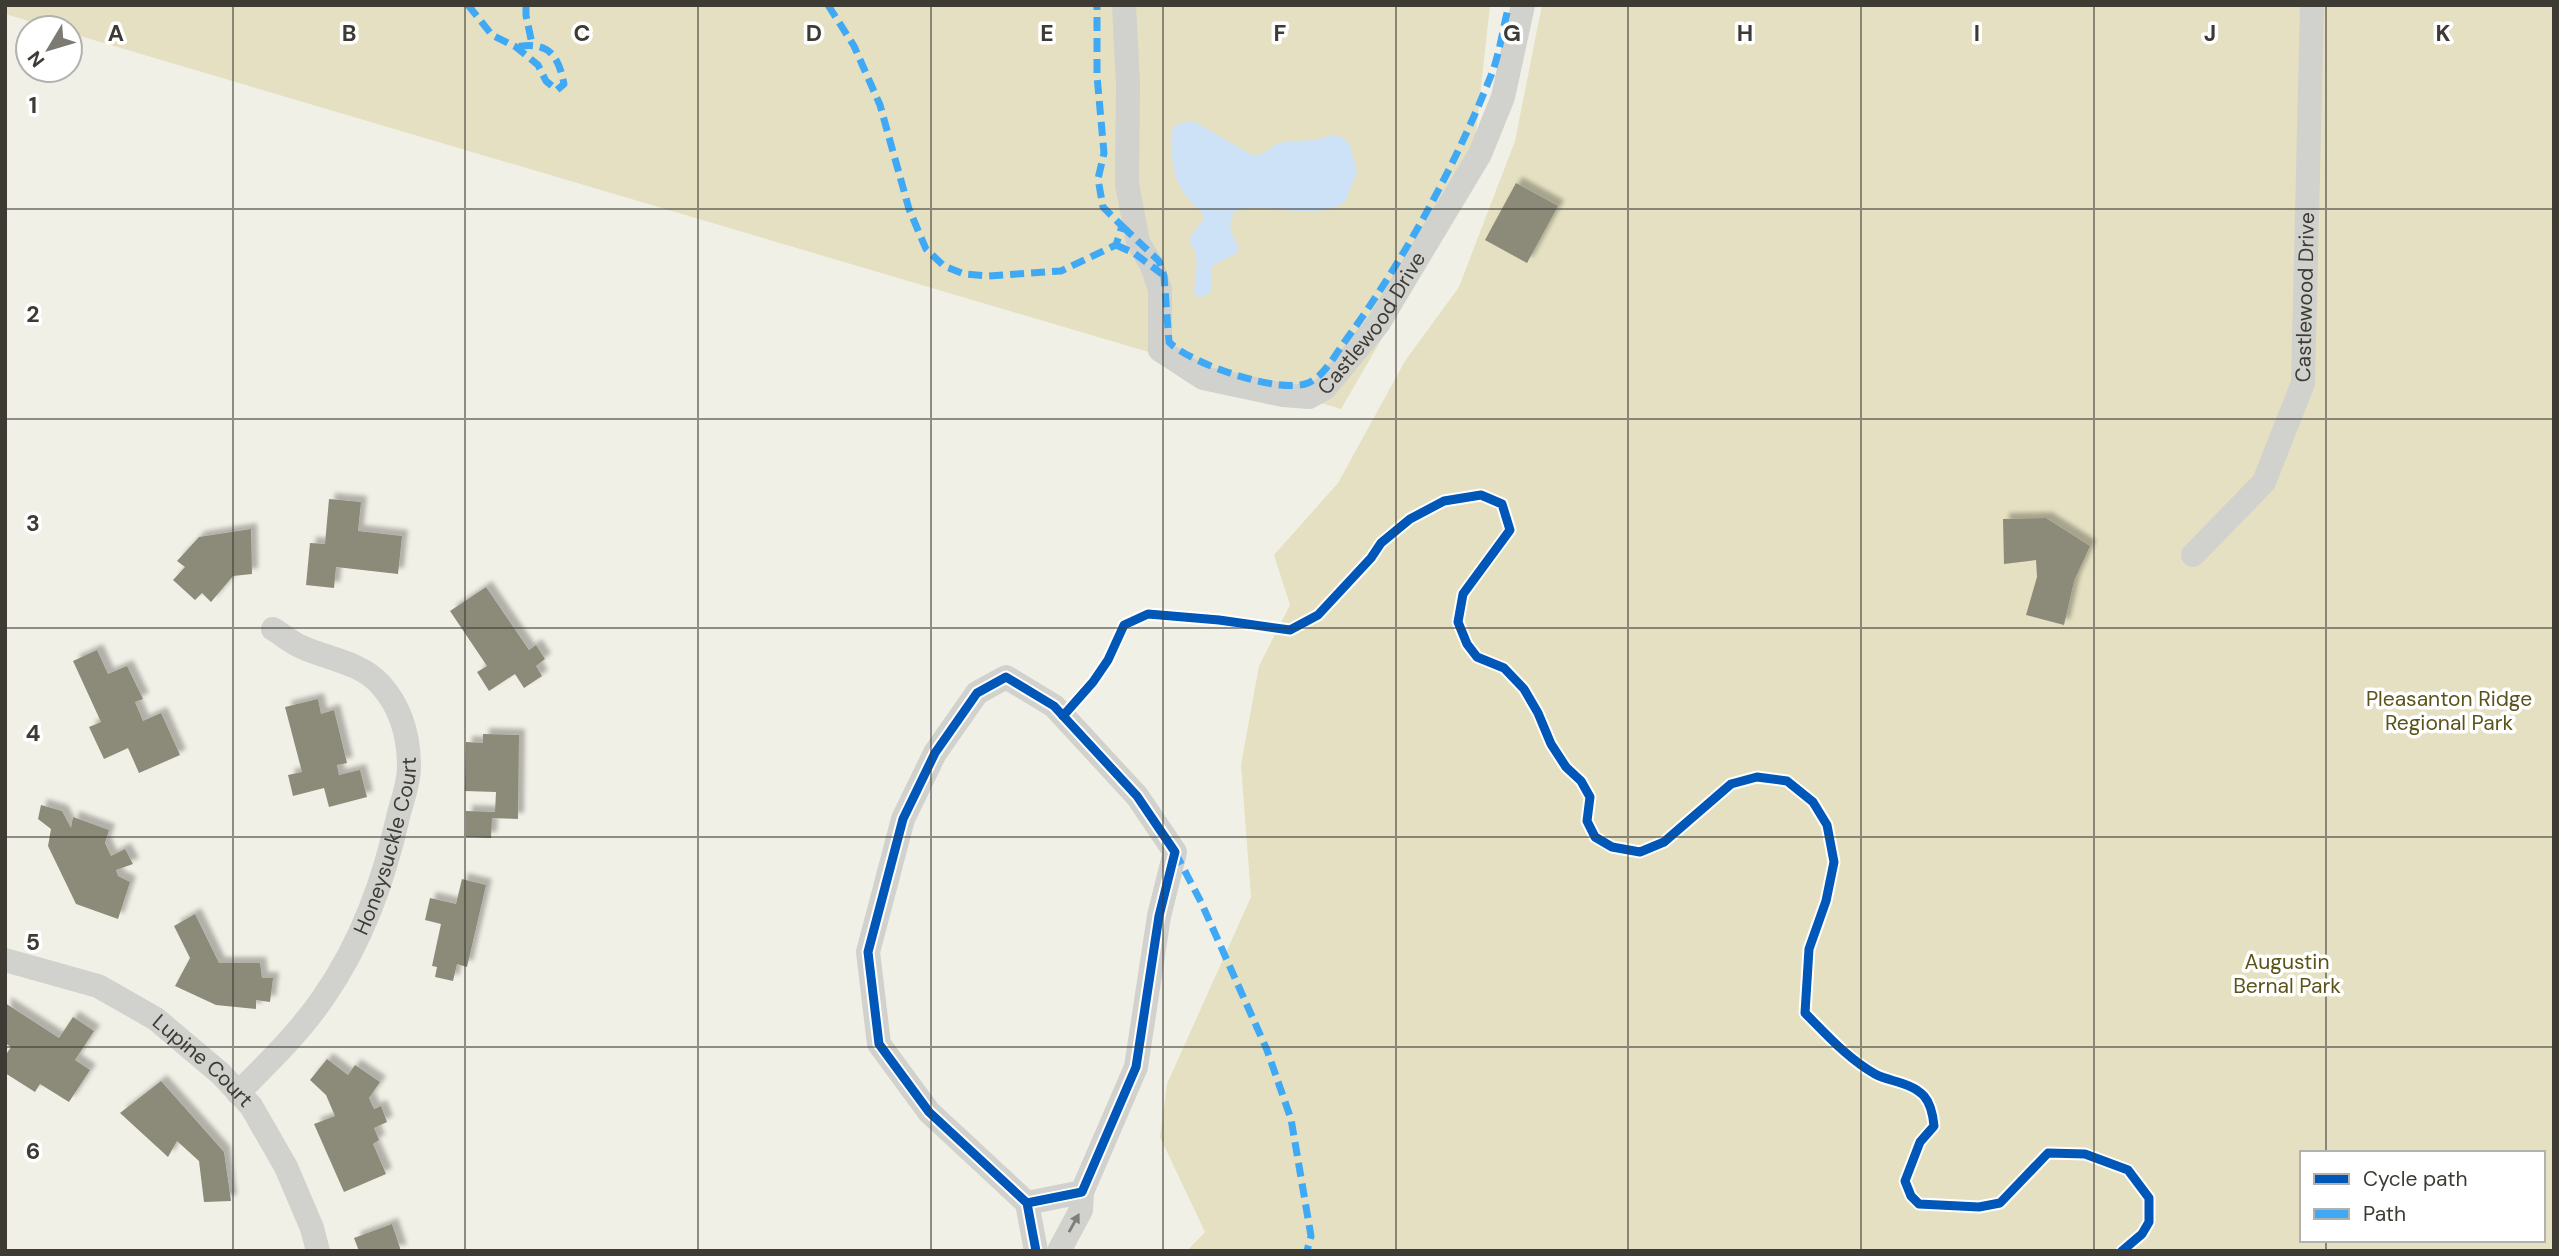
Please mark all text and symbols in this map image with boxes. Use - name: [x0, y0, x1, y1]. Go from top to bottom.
- north arrow: [14, 14, 84, 84]
- text: A: [108, 18, 124, 48]
- text: B: [342, 18, 356, 48]
- text: C: [574, 18, 590, 48]
- text: D: [806, 18, 822, 48]
- text: E: [1040, 18, 1054, 48]
- text: F: [1274, 18, 1287, 48]
- text: G: [1503, 18, 1521, 48]
- text: H: [1737, 18, 1753, 48]
- text: I: [1974, 18, 1980, 48]
- text: J: [2204, 18, 2216, 48]
- text: K: [2435, 18, 2451, 48]
- text: N: [22, 46, 50, 72]
- text: 1: [29, 90, 37, 120]
- street label: Castlewood Drive: [2289, 212, 2321, 383]
- street label: Castlewood Drive: [1311, 246, 1432, 401]
- text: 2: [26, 299, 40, 329]
- text: 3: [26, 508, 40, 538]
- park label: Pleasanton Ridge Regional Park: [2366, 685, 2532, 737]
- text: 4: [26, 718, 41, 748]
- street label: Honeysuckle Court: [347, 756, 423, 939]
- text: 5: [26, 927, 40, 957]
- park label: Augustin Bernal Park: [2233, 948, 2341, 1000]
- street label: Lupine Court: [147, 1008, 259, 1113]
- text: 6: [26, 1136, 40, 1166]
- legend: [2300, 1151, 2545, 1242]
- text: Cycle path: [2363, 1165, 2468, 1193]
- text: Path: [2363, 1200, 2406, 1228]
- one-way arrow: [1068, 1213, 1080, 1232]

